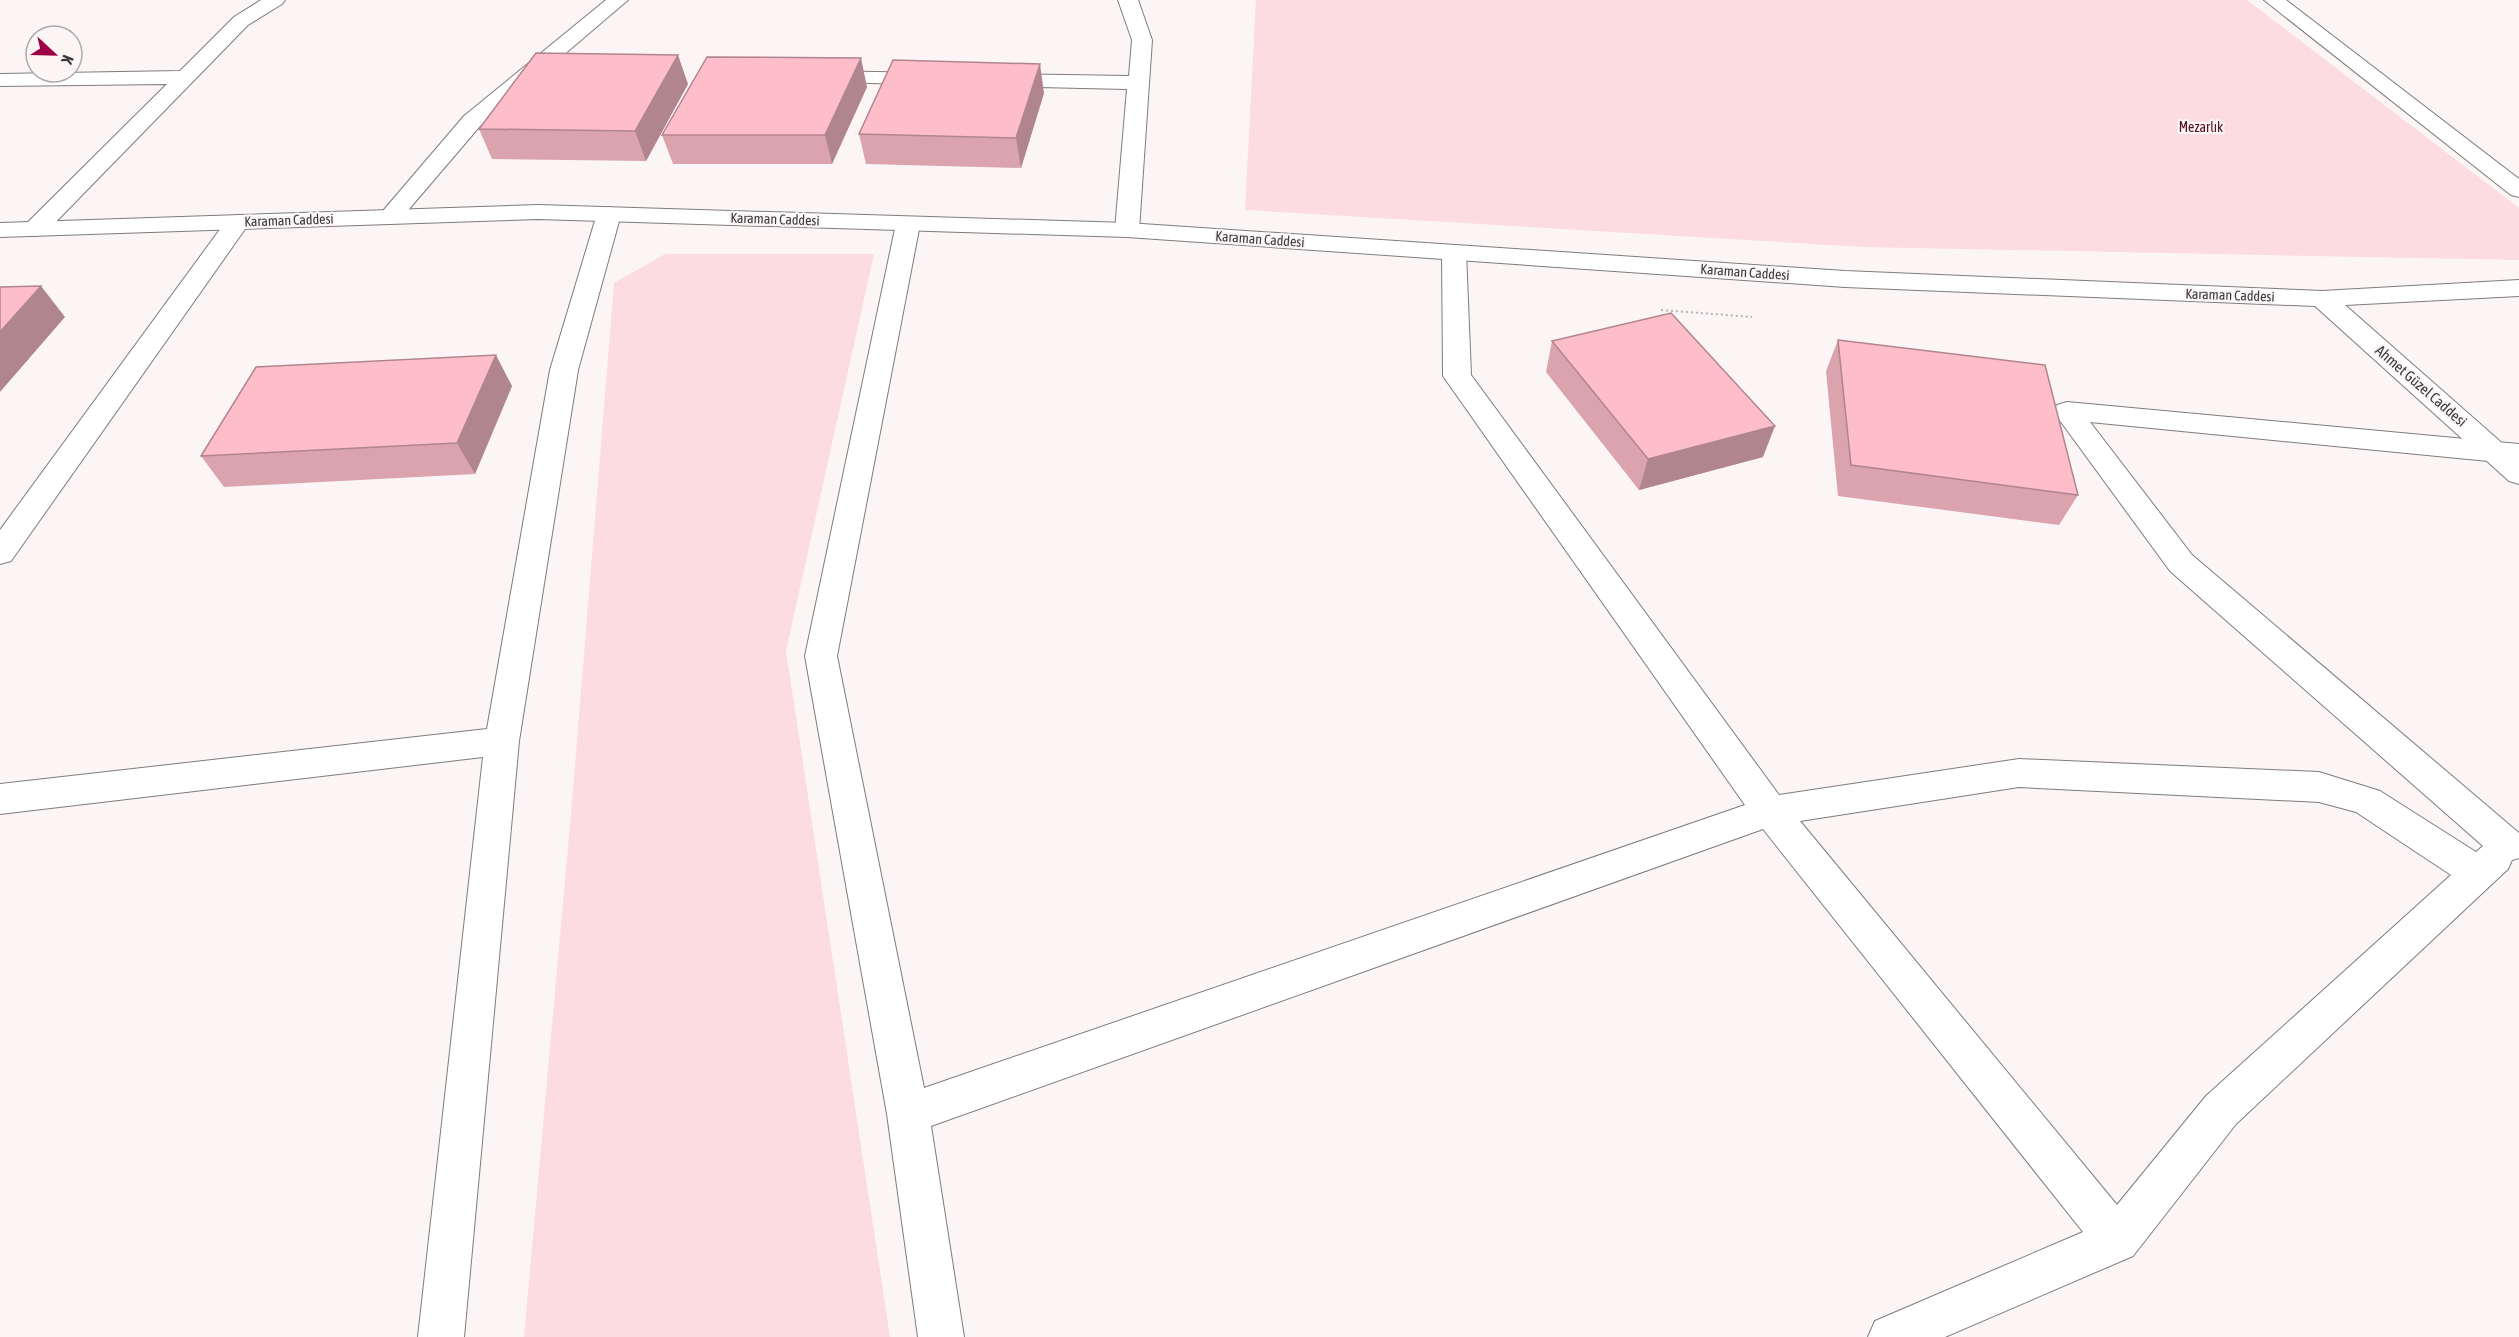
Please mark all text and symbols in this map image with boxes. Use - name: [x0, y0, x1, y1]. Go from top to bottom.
- north arrow: [24, 24, 84, 84]
- text: K: [58, 53, 78, 67]
- park label: Mezarlık: [2179, 119, 2223, 135]
- street label: Karaman Caddesi: [730, 209, 820, 229]
- street label: Karaman Caddesi: [244, 210, 334, 230]
- street label: Karaman Caddesi: [1215, 228, 1305, 250]
- street label: Karaman Caddesi: [1700, 261, 1790, 283]
- street label: Karaman Caddesi: [2185, 285, 2275, 305]
- street label: Ahmet Güzel Caddesi: [2372, 341, 2470, 430]

